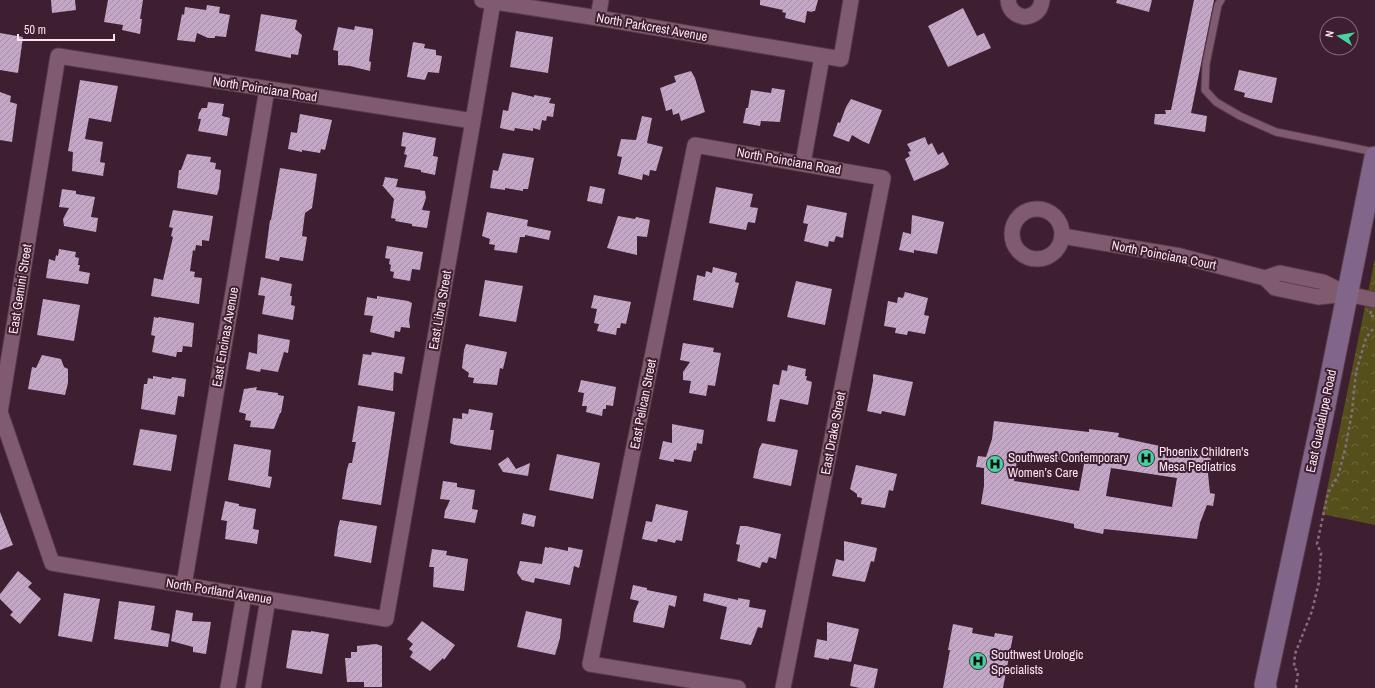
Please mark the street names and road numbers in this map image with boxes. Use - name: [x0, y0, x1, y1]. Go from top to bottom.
- street label: North Parkcrest Avenue: [595, 9, 709, 45]
- street label: North Poinciana Road: [212, 72, 318, 106]
- street label: North Poinciana Road: [736, 143, 842, 179]
- street label: North Poinciana Court: [1110, 237, 1218, 273]
- street label: East Gemini Street: [5, 243, 35, 335]
- street label: East Libra Street: [425, 269, 455, 351]
- street label: East Encinas Avenue: [208, 286, 242, 388]
- street label: East Pelican Street: [626, 358, 660, 450]
- street label: East Guadalupe Road: [1302, 368, 1340, 474]
- street label: East Drake Street: [817, 390, 849, 476]
- street label: North Portland Avenue: [165, 574, 273, 608]

